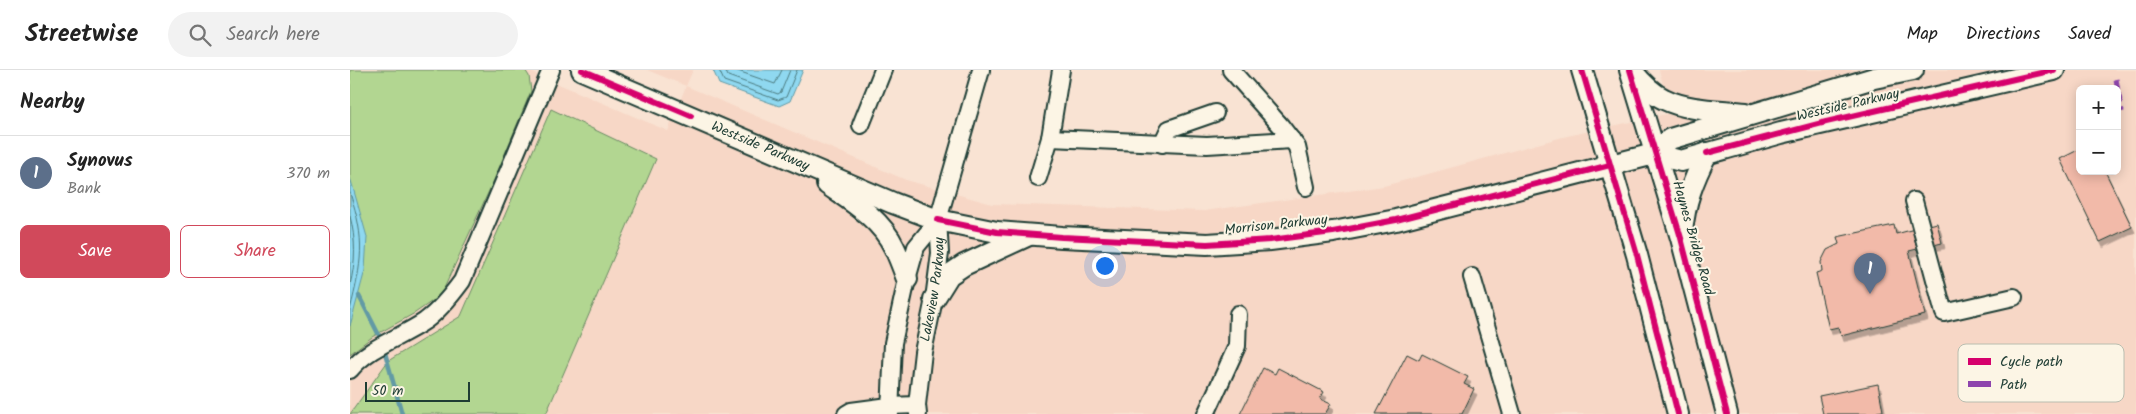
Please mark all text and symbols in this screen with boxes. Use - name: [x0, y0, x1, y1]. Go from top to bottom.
- search box: [168, 12, 518, 57]
- text: Streetwise: [25, 15, 138, 54]
- text: Search here: [226, 20, 320, 50]
- text: Map: [1906, 20, 1938, 49]
- text: Directions: [1966, 20, 2040, 49]
- text: Saved: [2068, 20, 2111, 49]
- icon: search: [186, 21, 214, 49]
- street label: Westside Parkway: [1794, 82, 1902, 127]
- map controls: [2076, 85, 2121, 175]
- button: +: [2076, 85, 2121, 130]
- text: Nearby: [20, 86, 85, 119]
- street label: Westside Parkway: [708, 116, 813, 177]
- button: −: [2076, 130, 2121, 175]
- text: Synovus: [67, 146, 133, 176]
- text: 1: [34, 161, 38, 186]
- text: 370 m: [286, 161, 330, 186]
- text: Bank: [67, 176, 101, 201]
- street label: Haynes Bridge Road: [1666, 178, 1720, 299]
- street label: Morrison Parkway: [1223, 209, 1329, 241]
- button: Save: [20, 225, 170, 278]
- button: Share: [180, 225, 330, 278]
- street label: Lakeview Parkway: [914, 236, 951, 344]
- your location: [1092, 253, 1118, 279]
- pin: 1: [1854, 253, 1886, 294]
- legend: [1958, 344, 2124, 402]
- text: Cycle path: [2000, 351, 2063, 373]
- text: Path: [2000, 374, 2027, 396]
- scale bar: [365, 379, 470, 402]
- text: 50 m: [372, 380, 403, 402]

